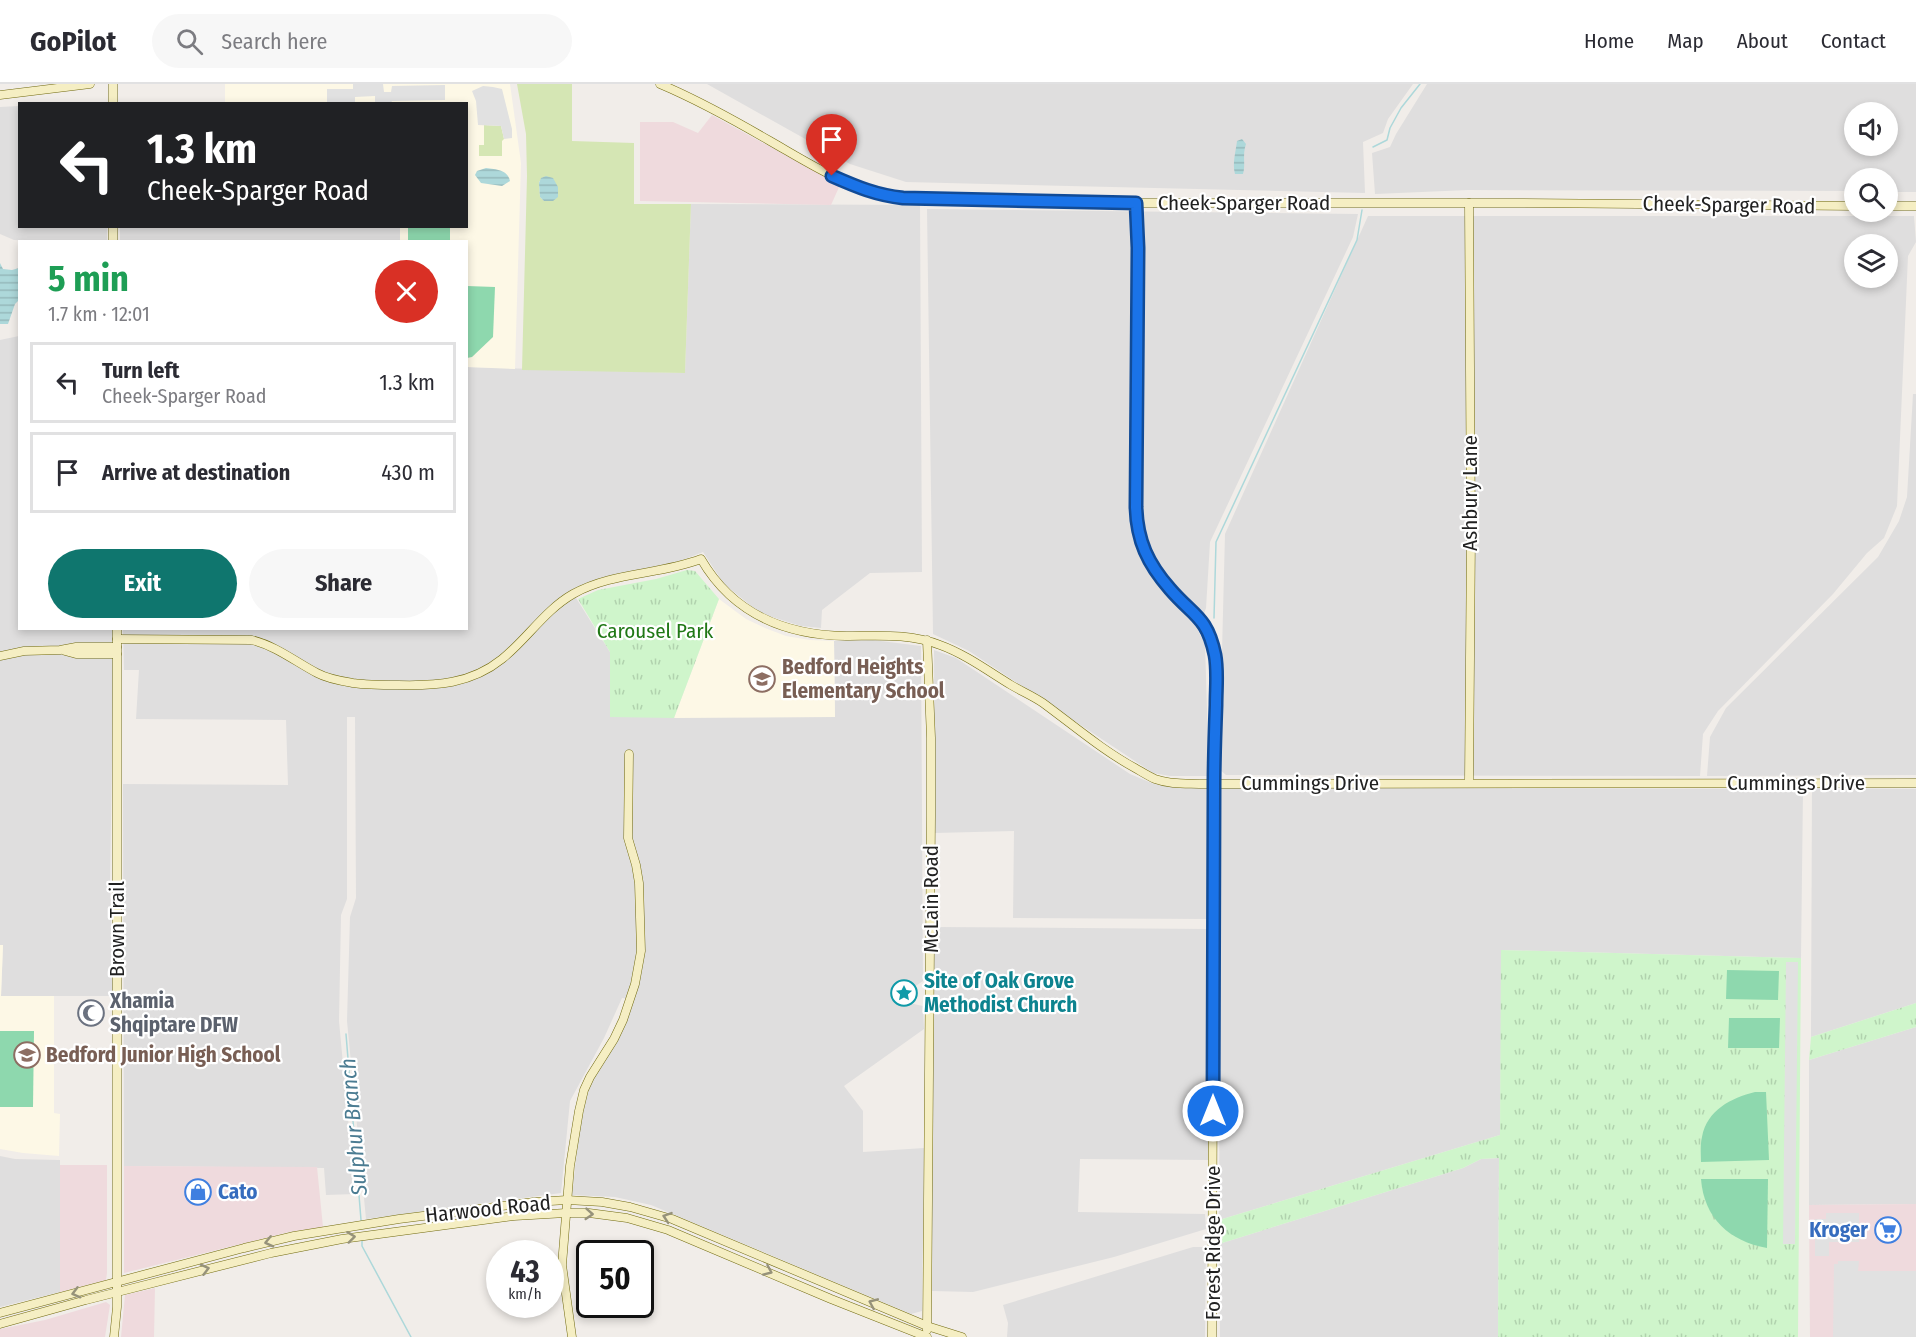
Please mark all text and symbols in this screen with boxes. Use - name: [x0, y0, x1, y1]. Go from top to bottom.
- search box: [152, 14, 572, 68]
- text: GoPilot: [30, 25, 116, 58]
- icon: search: [173, 25, 206, 58]
- text: Search here: [221, 28, 327, 55]
- text: Home: [1584, 28, 1634, 54]
- text: Map: [1667, 28, 1704, 54]
- text: About: [1737, 28, 1788, 54]
- text: Contact: [1821, 28, 1886, 54]
- map controls: [1844, 102, 1898, 288]
- button: sound: [1844, 102, 1898, 156]
- pin: [806, 114, 857, 176]
- icon: arrive: [815, 123, 848, 156]
- text: 1.3 km: [147, 124, 257, 174]
- icon: left: [48, 126, 126, 204]
- button: search: [1844, 168, 1898, 222]
- text: Cheek-Sparger Road: [147, 175, 369, 207]
- street label: Cheek-Sparger Road: [1158, 190, 1330, 216]
- street label: Cheek-Sparger Road: [1642, 190, 1816, 220]
- button: layers: [1844, 234, 1898, 288]
- text: 5 min: [48, 257, 129, 301]
- button: close: [375, 260, 438, 323]
- text: 1.7 km · 12:01: [48, 302, 150, 326]
- text: Turn left: [102, 357, 180, 384]
- icon: left: [51, 366, 84, 399]
- text: 1.3 km: [379, 369, 435, 396]
- text: Cheek-Sparger Road: [102, 384, 266, 408]
- street label: Ashbury Lane: [1457, 435, 1483, 551]
- icon: arrive: [51, 456, 84, 489]
- text: Arrive at destination: [102, 459, 290, 486]
- text: 430 m: [381, 459, 435, 486]
- button: Exit: [48, 549, 237, 618]
- button: Share: [249, 549, 438, 618]
- park label: Carousel Park: [597, 618, 714, 644]
- place label: Bedford Heights Elementary School: [782, 654, 945, 704]
- school or university icon: Bedford Heights Elementary School: [747, 664, 777, 694]
- street label: Cummings Drive: [1241, 770, 1379, 796]
- street label: Cummings Drive: [1727, 770, 1865, 796]
- street label: McLain Road: [918, 845, 944, 953]
- street label: Brown Trail: [104, 881, 130, 977]
- place label: Site of Oak Grove Methodist Church: [924, 968, 1077, 1018]
- place icon: Site of Oak Grove Methodist Church: [889, 978, 919, 1008]
- place label: Xhamia Shqiptare DFW: [109, 988, 239, 1038]
- mosque icon: Xhamia Shqiptare DFW: [76, 998, 106, 1028]
- school or university icon: Bedford Junior High School: [12, 1040, 42, 1070]
- place label: Bedford Junior High School: [46, 1042, 281, 1068]
- water label: Sulphur Branch: [334, 1057, 373, 1198]
- position arrow: [1181, 1079, 1245, 1143]
- street label: Forest Ridge Drive: [1200, 1166, 1226, 1320]
- shop icon: Cato: [183, 1177, 213, 1207]
- place label: Cato: [218, 1179, 257, 1205]
- street label: Harwood Road: [424, 1189, 552, 1229]
- one-way arrow: [584, 1207, 593, 1220]
- one-way arrow: [662, 1211, 673, 1224]
- supermarket icon: Kroger: [1873, 1215, 1903, 1245]
- place label: Kroger: [1809, 1217, 1868, 1243]
- one-way arrow: [347, 1232, 356, 1244]
- one-way arrow: [264, 1235, 274, 1248]
- speed limit sign: 50: [576, 1240, 654, 1318]
- text: 43: [510, 1254, 540, 1290]
- one-way arrow: [199, 1264, 209, 1276]
- one-way arrow: [761, 1264, 772, 1276]
- text: km/h: [508, 1285, 542, 1303]
- one-way arrow: [71, 1286, 82, 1298]
- one-way arrow: [868, 1299, 879, 1311]

